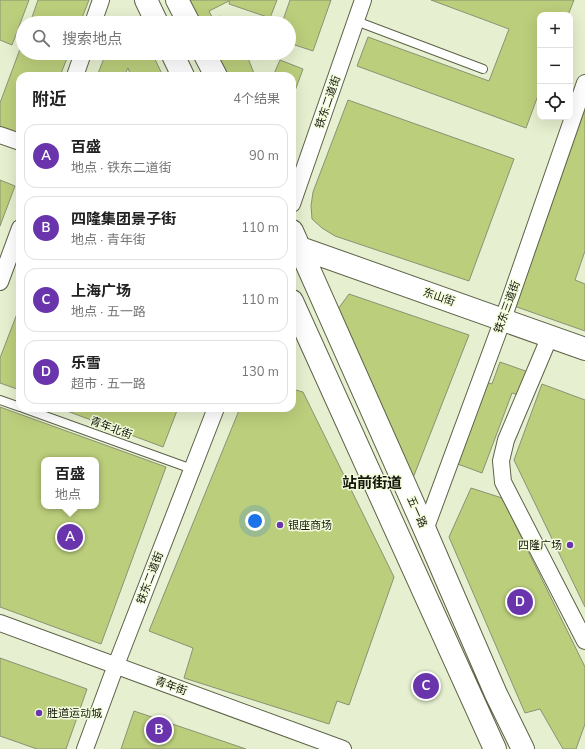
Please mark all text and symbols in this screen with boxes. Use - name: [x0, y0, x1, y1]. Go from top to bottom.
- map controls: [537, 12, 573, 120]
- button: +: [537, 12, 573, 48]
- search box: [16, 16, 296, 60]
- icon: search: [30, 27, 52, 49]
- text: 搜索地点: [62, 29, 122, 49]
- button: −: [537, 48, 573, 84]
- street label: 铁东二道街: [312, 74, 344, 130]
- button: locate: [537, 84, 573, 120]
- text: 附近: [32, 88, 66, 111]
- text: 4个结果: [233, 90, 280, 108]
- text: 百盛: [71, 137, 101, 157]
- text: A: [41, 147, 51, 165]
- text: 90 m: [249, 147, 279, 165]
- text: 地点 · 铁东二道街: [71, 159, 172, 177]
- text: 四隆集团景子街: [71, 209, 176, 229]
- text: B: [42, 219, 50, 237]
- text: 110 m: [241, 219, 279, 237]
- text: 地点 · 青年街: [71, 231, 146, 249]
- street label: 铁东三道街: [491, 279, 523, 335]
- text: 上海广场: [71, 281, 131, 301]
- street label: 东山街: [421, 285, 457, 309]
- text: C: [42, 291, 50, 309]
- text: 110 m: [241, 291, 279, 309]
- text: 地点 · 五一路: [71, 303, 146, 321]
- text: 乐雪: [71, 353, 101, 373]
- text: D: [41, 363, 51, 381]
- text: 130 m: [241, 363, 279, 381]
- text: 超市 · 五一路: [71, 375, 146, 393]
- street label: 青年北街: [88, 413, 134, 443]
- popup: [41, 457, 99, 509]
- text: 百盛: [55, 464, 85, 484]
- district label: 站前街道: [342, 473, 402, 493]
- text: 地点: [55, 486, 81, 504]
- street label: 五一路: [403, 494, 431, 530]
- your location: [245, 511, 265, 531]
- place label: 银座商场: [288, 518, 332, 533]
- marker: 银座商场: [275, 520, 285, 530]
- pin: A: [57, 522, 83, 552]
- place label: 四隆广场: [518, 538, 562, 553]
- marker: 四隆广场: [565, 540, 575, 550]
- street label: 铁东二道街: [133, 550, 167, 606]
- pin: D: [507, 587, 533, 617]
- pin: C: [413, 671, 439, 701]
- street label: 青年街: [153, 673, 189, 699]
- place label: 胜道运动城: [47, 706, 102, 721]
- marker: 胜道运动城: [34, 708, 44, 718]
- pin: B: [146, 715, 172, 745]

